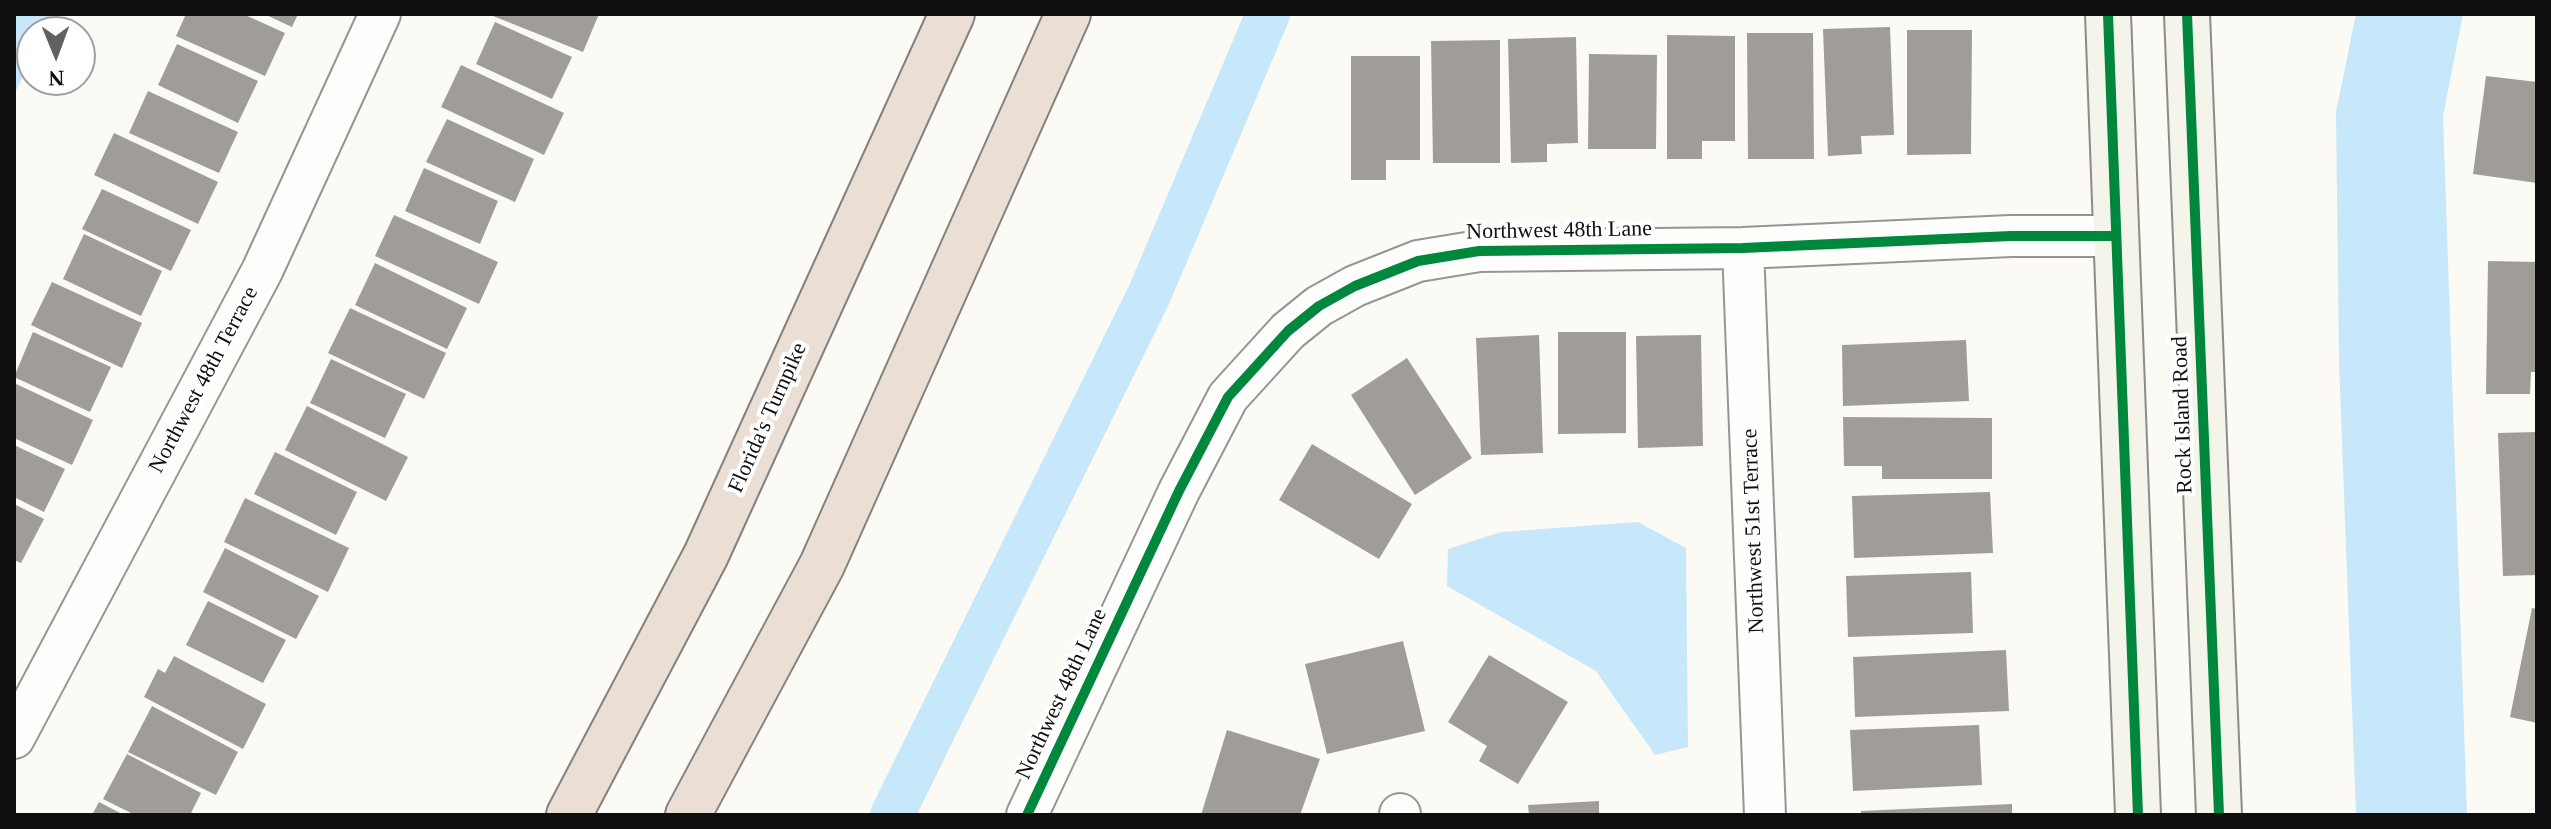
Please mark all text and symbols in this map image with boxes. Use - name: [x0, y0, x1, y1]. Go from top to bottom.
- north arrow: [16, 16, 96, 96]
- text: N: [48, 66, 65, 91]
- street label: Northwest 48th Lane: [1466, 216, 1652, 246]
- street label: Northwest 48th Terrace: [144, 282, 264, 478]
- street label: Rock Island Road: [2167, 336, 2199, 494]
- street label: Florida's Turnpike: [723, 339, 813, 497]
- street label: Northwest 51st Terrace: [1737, 428, 1771, 634]
- street label: Northwest 48th Lane: [1011, 604, 1113, 784]

